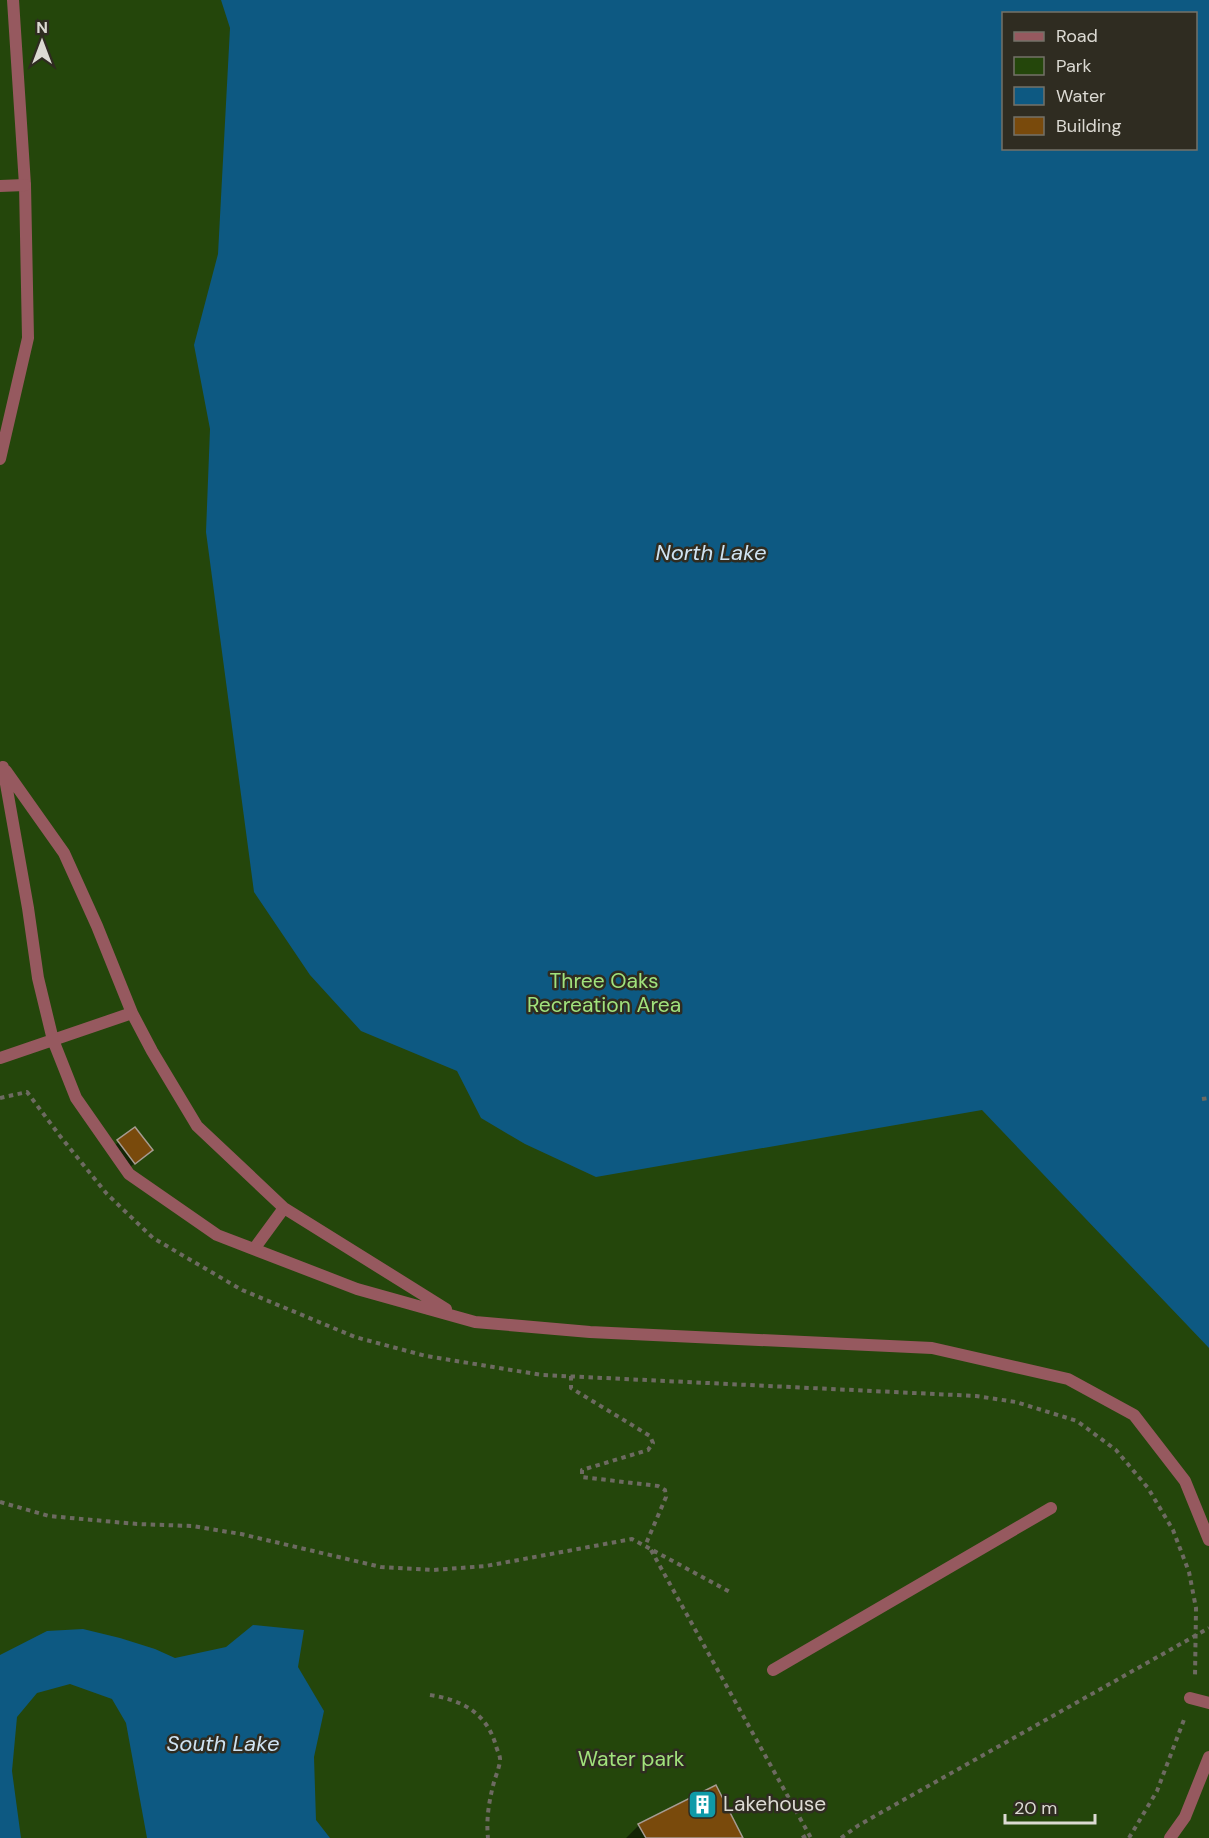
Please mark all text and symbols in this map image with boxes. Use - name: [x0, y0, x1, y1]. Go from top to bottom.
- north arrow: [12, 12, 72, 72]
- legend: [1002, 12, 1197, 150]
- text: N: [36, 17, 48, 38]
- text: Road: [1056, 24, 1098, 48]
- text: Park: [1056, 54, 1092, 78]
- text: Water: [1056, 84, 1106, 108]
- text: Building: [1056, 114, 1121, 138]
- water label: North Lake: [656, 538, 766, 567]
- park label: Three Oaks Recreation Area: [527, 967, 681, 1019]
- water label: South Lake: [166, 1729, 280, 1758]
- park label: Water park: [578, 1745, 685, 1773]
- scale bar: [1005, 1787, 1095, 1825]
- building icon: Lakehouse: [686, 1788, 718, 1820]
- place label: Lakehouse: [723, 1790, 826, 1818]
- text: 20 m: [1014, 1796, 1057, 1820]

